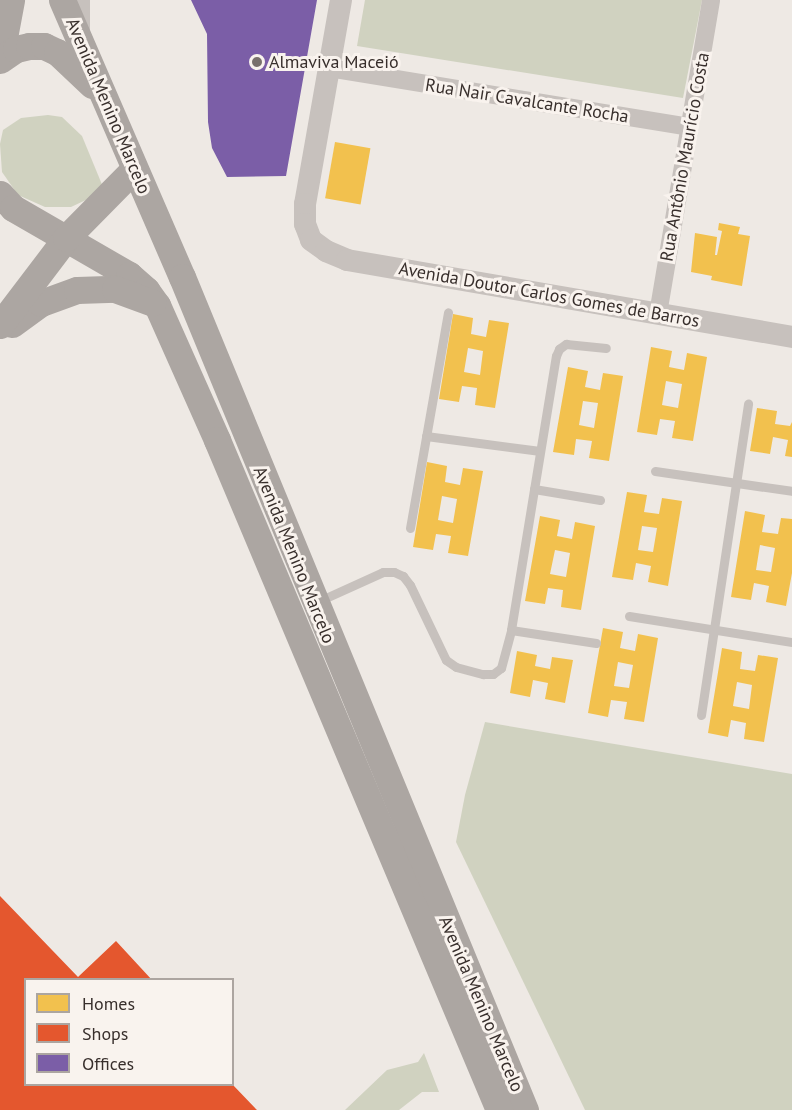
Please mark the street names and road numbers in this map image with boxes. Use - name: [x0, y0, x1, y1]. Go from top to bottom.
- street label: Avenida Menino Marcelo: [61, 15, 155, 197]
- street label: Rua Antônio Maurício Costa: [656, 51, 714, 263]
- street label: Rua Nair Cavalcante Rocha: [424, 74, 630, 128]
- street label: Avenida Doutor Carlos Gomes de Barros: [397, 258, 701, 332]
- street label: Avenida Menino Marcelo: [249, 463, 339, 647]
- street label: Avenida Menino Marcelo: [434, 913, 528, 1095]

